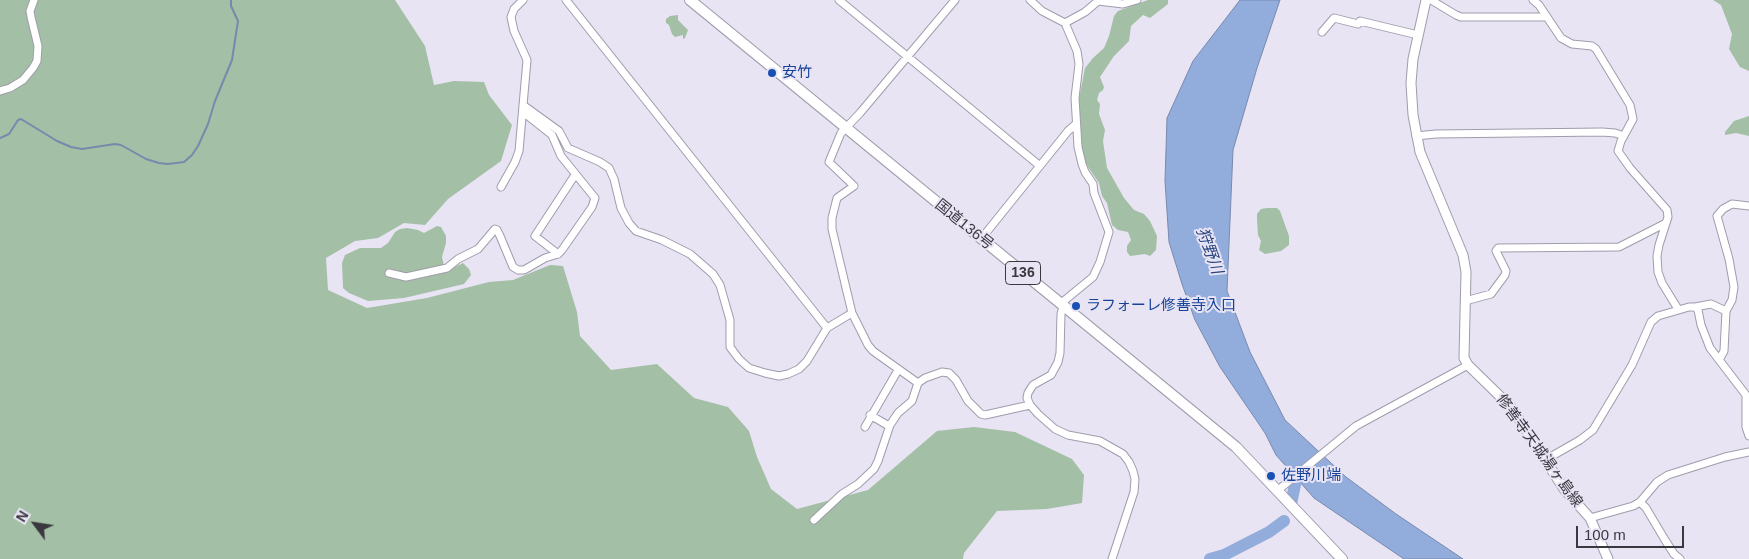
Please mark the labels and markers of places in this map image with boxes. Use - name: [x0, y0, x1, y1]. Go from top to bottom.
- place label: 安竹: [782, 64, 812, 82]
- marker: 安竹: [766, 67, 778, 79]
- place label: ラフォーレ修善寺入口: [1086, 297, 1236, 315]
- marker: ラフォーレ修善寺入口: [1070, 300, 1082, 312]
- place label: 佐野川端: [1281, 467, 1341, 485]
- marker: 佐野川端: [1265, 470, 1277, 482]

